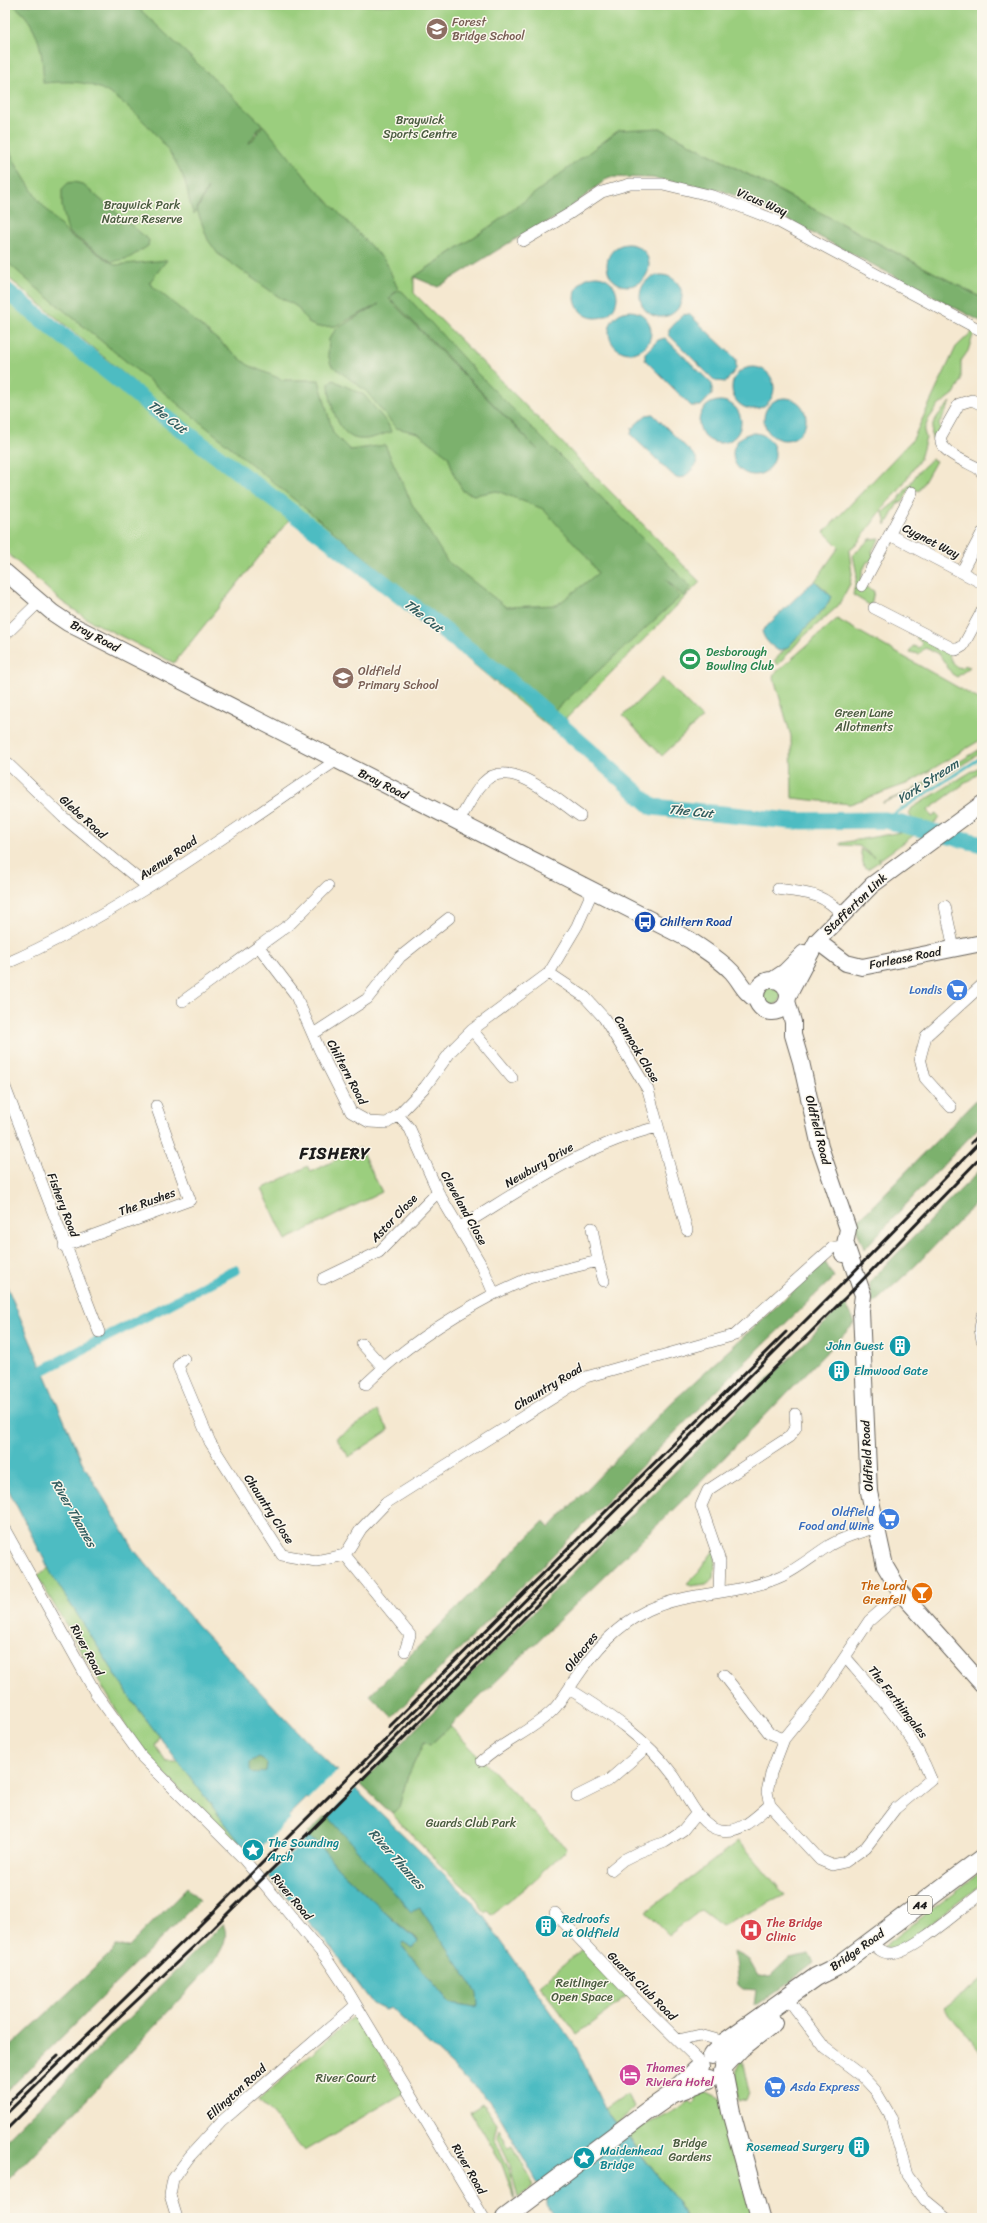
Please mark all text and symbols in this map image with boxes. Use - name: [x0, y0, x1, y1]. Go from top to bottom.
- place label: Forest Bridge School: [452, 11, 525, 47]
- school or university icon: Forest Bridge School: [424, 16, 450, 42]
- park label: Braywick Sports Centre: [383, 109, 457, 145]
- street label: Vicus Way: [733, 182, 792, 223]
- park label: Braywick Park Nature Reserve: [102, 194, 183, 230]
- water label: The Cut: [143, 394, 194, 441]
- street label: Cygnet Way: [898, 517, 964, 565]
- water label: The Cut: [399, 593, 450, 640]
- street label: Bray Road: [66, 614, 124, 659]
- place label: Desborough Bowling Club: [706, 641, 775, 677]
- sports icon: Desborough Bowling Club: [677, 646, 703, 672]
- place label: Oldfield Primary School: [358, 660, 439, 696]
- school or university icon: Oldfield Primary School: [330, 665, 356, 691]
- park label: Green Lane Allotments: [834, 702, 893, 738]
- water label: York Stream: [892, 752, 964, 810]
- street label: Bray Road: [354, 762, 412, 806]
- street label: Glebe Road: [54, 789, 113, 845]
- water label: The Cut: [667, 797, 716, 825]
- street label: Avenue Road: [133, 829, 203, 886]
- street label: Stafferton Link: [818, 867, 892, 941]
- bus stop icon: Chiltern Road: [632, 909, 658, 935]
- place label: Chiltern Road: [660, 911, 732, 933]
- street label: Forlease Road: [867, 940, 945, 976]
- supermarket icon: Londis: [944, 977, 970, 1003]
- place label: Londis: [909, 979, 942, 1001]
- street label: Cannock Close: [608, 1011, 666, 1087]
- street label: Chiltern Road: [320, 1035, 374, 1109]
- street label: Oldfield Road: [799, 1093, 837, 1168]
- street label: Newbury Drive: [500, 1136, 578, 1194]
- district label: FISHERY: [299, 1139, 371, 1168]
- street label: Cleveland Close: [434, 1166, 494, 1250]
- street label: Fishery Road: [41, 1169, 86, 1241]
- street label: The Rushes: [115, 1181, 179, 1222]
- street label: Astor Close: [364, 1188, 423, 1248]
- building icon: John Guest: [887, 1333, 913, 1359]
- place label: John Guest: [826, 1335, 884, 1357]
- street label: Chauntry Road: [509, 1357, 587, 1416]
- building icon: Elmwood Gate: [826, 1358, 852, 1384]
- place label: Elmwood Gate: [854, 1360, 928, 1382]
- street label: Oldfield Road: [854, 1419, 880, 1492]
- street label: Chauntry Close: [238, 1469, 300, 1549]
- water label: River Thames: [45, 1474, 104, 1553]
- place label: Oldfield Food and Wine: [799, 1501, 876, 1537]
- supermarket icon: Oldfield Food and Wine: [876, 1506, 902, 1532]
- place label: The Lord Grenfell: [861, 1575, 907, 1611]
- bar icon: The Lord Grenfell: [909, 1580, 935, 1606]
- street label: River Road: [64, 1620, 110, 1680]
- street label: Oldacres: [558, 1627, 604, 1677]
- street label: The Farthingales: [862, 1661, 934, 1744]
- park label: Guards Club Park: [426, 1812, 517, 1834]
- water label: River Thames: [363, 1823, 432, 1896]
- place label: The Sounding Arch: [267, 1832, 339, 1868]
- place icon: The Sounding Arch: [240, 1837, 266, 1863]
- street label: River Road: [266, 1868, 319, 1926]
- road number: A4: [908, 1896, 932, 1914]
- place label: Redroofs at Oldfield: [562, 1908, 619, 1944]
- place label: The Bridge Clinic: [766, 1912, 823, 1948]
- building icon: Redroofs at Oldfield: [533, 1913, 559, 1939]
- hospital icon: The Bridge Clinic: [738, 1917, 764, 1943]
- street label: Bridge Road: [825, 1922, 890, 1977]
- street label: Guards Club Road: [602, 1946, 683, 2027]
- park label: Reitlinger Open Space: [551, 1972, 613, 2008]
- street label: Ellington Road: [200, 2057, 273, 2126]
- place label: Thames Riviera Hotel: [646, 2057, 715, 2093]
- hotel icon: Thames Riviera Hotel: [617, 2062, 643, 2088]
- park label: River Court: [316, 2067, 376, 2089]
- supermarket icon: Asda Express: [762, 2074, 788, 2100]
- place label: Asda Express: [789, 2076, 860, 2098]
- park label: Bridge Gardens: [669, 2132, 712, 2168]
- building icon: Rosemead Surgery: [846, 2134, 872, 2160]
- place label: Rosemead Surgery: [747, 2136, 845, 2158]
- street label: River Road: [445, 2139, 493, 2199]
- place label: Maidenhead Bridge: [600, 2140, 664, 2176]
- place icon: Maidenhead Bridge: [571, 2145, 597, 2171]

